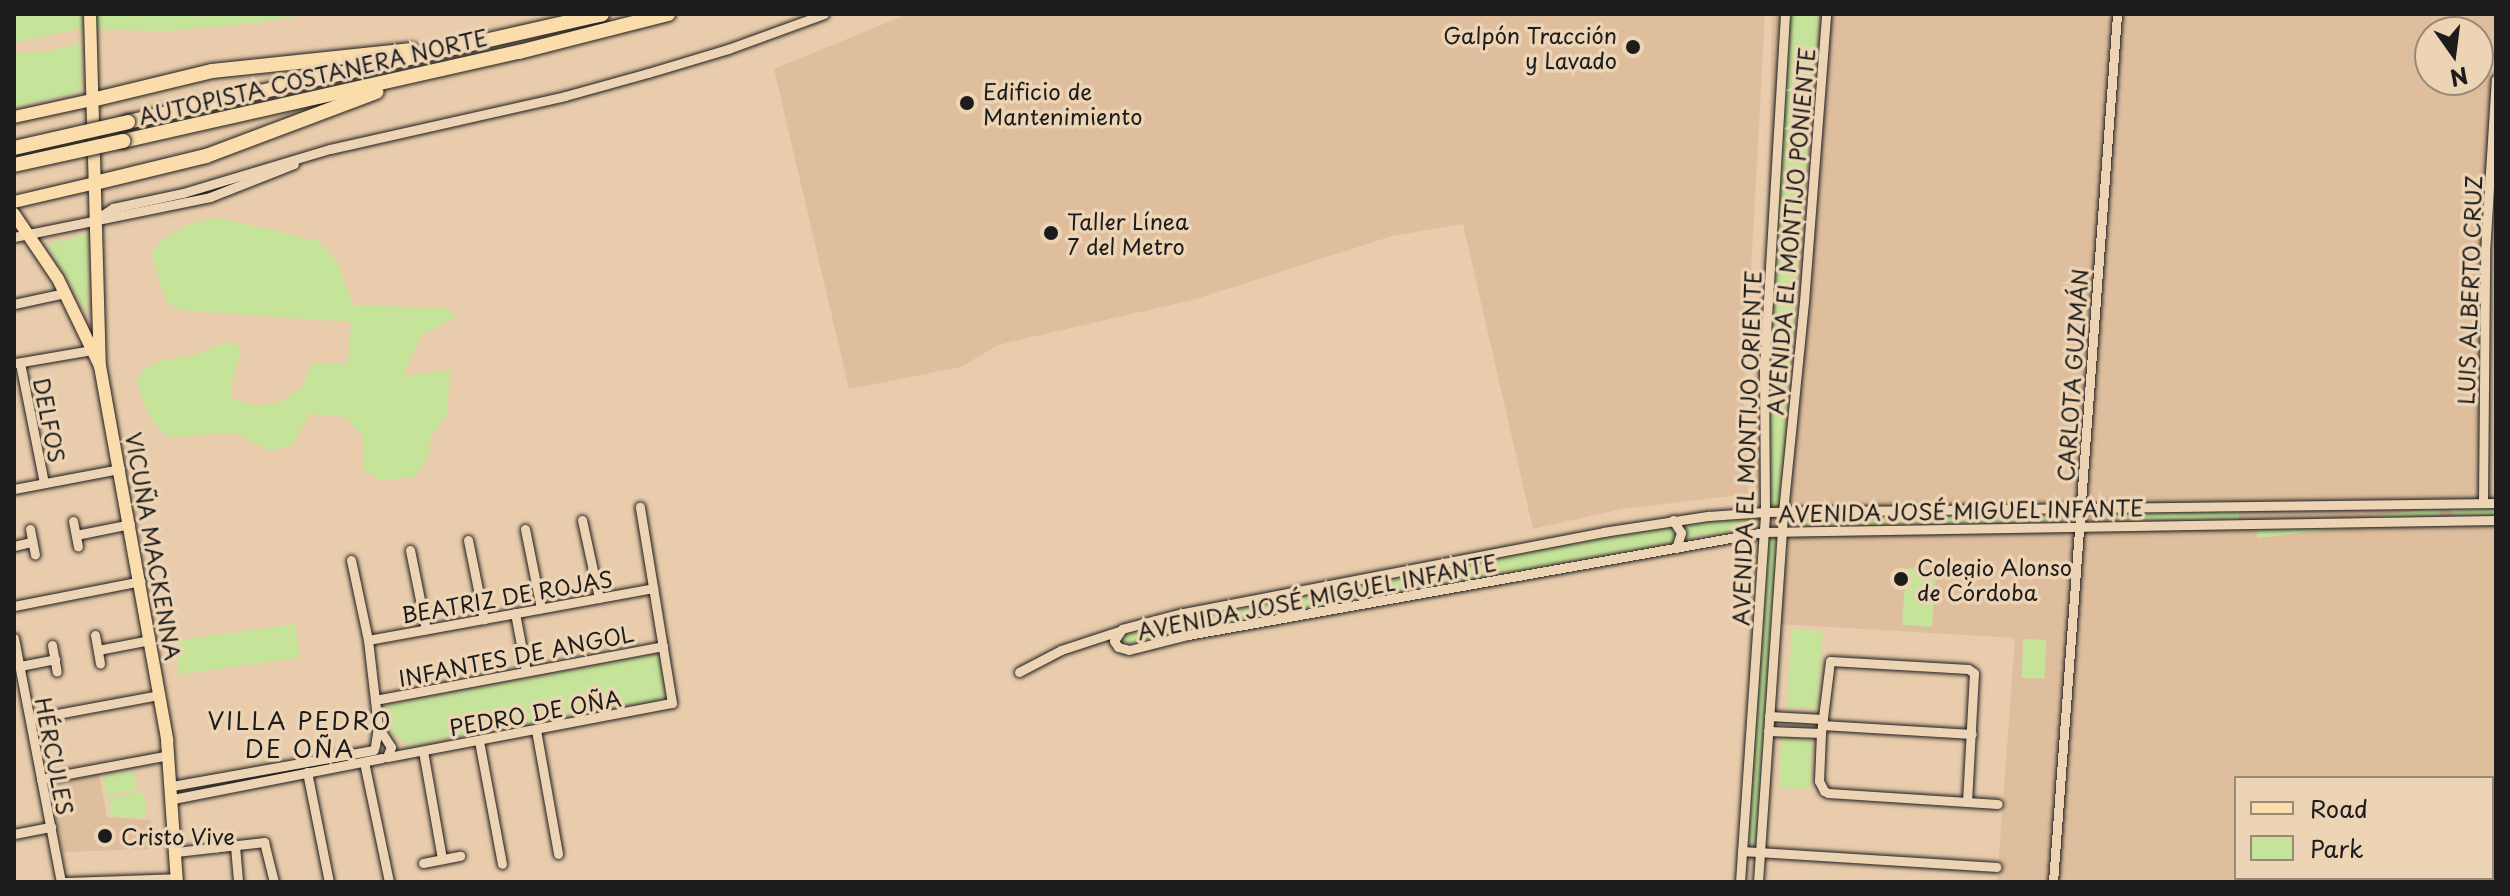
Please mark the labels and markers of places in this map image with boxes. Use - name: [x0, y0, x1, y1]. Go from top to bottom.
- place label: Galpón Tracción y Lavado: [1443, 21, 1617, 72]
- marker: Galpón Tracción y Lavado: [1624, 38, 1642, 56]
- place label: Edificio de Mantenimiento: [983, 77, 1142, 128]
- marker: Edificio de Mantenimiento: [958, 94, 976, 112]
- place label: Taller Línea 7 del Metro: [1067, 207, 1191, 258]
- marker: Taller Línea 7 del Metro: [1042, 224, 1060, 242]
- place label: Colegio Alonso de Córdoba: [1917, 553, 2073, 604]
- marker: Colegio Alonso de Córdoba: [1892, 570, 1910, 588]
- place label: Cristo Vive: [121, 823, 236, 849]
- marker: Cristo Vive: [96, 827, 114, 845]

